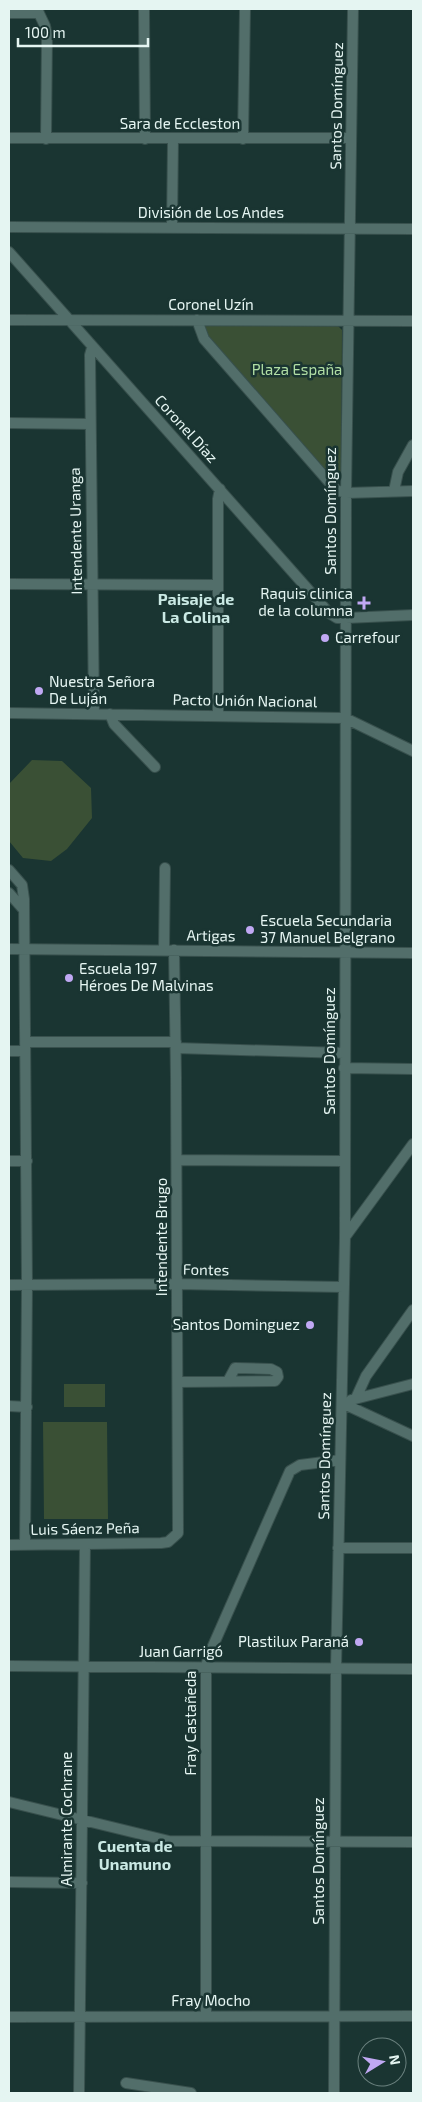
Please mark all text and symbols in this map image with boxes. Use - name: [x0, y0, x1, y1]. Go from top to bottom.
- scale bar: [18, 15, 148, 47]
- text: 100 m: [25, 23, 66, 41]
- street label: Santos Domínguez: [326, 42, 346, 170]
- street label: Sara de Eccleston: [120, 114, 240, 132]
- street label: División de Los Andes: [138, 203, 284, 221]
- street label: Coronel Uzín: [168, 295, 254, 313]
- park label: Plaza España: [252, 360, 342, 378]
- street label: Coronel Díaz: [152, 391, 222, 466]
- street label: Santos Domínguez: [321, 447, 339, 575]
- street label: Intendente Uranga: [65, 467, 85, 595]
- place label: Raquis clinica de la columna: [258, 584, 353, 619]
- district label: Paisaje de La Colina: [158, 589, 234, 626]
- marker: Raquis clinica de la columna: [357, 596, 371, 610]
- place label: Carrefour: [335, 628, 400, 646]
- marker: Carrefour: [319, 632, 331, 644]
- place label: Nuestra Señora De Luján: [49, 672, 155, 708]
- marker: Nuestra Señora De Luján: [33, 685, 45, 697]
- street label: Pacto Unión Nacional: [172, 690, 318, 710]
- place label: Escuela Secundaria 37 Manuel Belgrano: [260, 911, 395, 946]
- marker: Escuela Secundaria 37 Manuel Belgrano: [244, 924, 256, 936]
- street label: Artigas: [186, 926, 236, 944]
- place label: Escuela 197 Héroes De Malvinas: [79, 959, 214, 994]
- marker: Escuela 197 Héroes De Malvinas: [63, 972, 75, 984]
- street label: Santos Domínguez: [320, 987, 338, 1115]
- street label: Intendente Brugo: [152, 1178, 170, 1296]
- street label: Fontes: [183, 1260, 229, 1278]
- place label: Santos Dominguez: [173, 1315, 300, 1333]
- marker: Santos Dominguez: [304, 1319, 316, 1331]
- street label: Santos Domínguez: [314, 1392, 334, 1520]
- street label: Luis Sáenz Peña: [30, 1518, 140, 1538]
- place label: Plastilux Paraná: [238, 1632, 349, 1650]
- marker: Plastilux Paraná: [353, 1636, 365, 1648]
- street label: Juan Garrigó: [139, 1642, 223, 1660]
- street label: Fray Castañeda: [181, 1671, 199, 1776]
- street label: Almirante Cochrane: [57, 1752, 75, 1886]
- street label: Santos Domínguez: [309, 1797, 327, 1925]
- district label: Cuenta de Unamuno: [97, 1836, 173, 1873]
- street label: Fray Mocho: [171, 1991, 251, 2009]
- north arrow: [357, 2037, 407, 2087]
- text: N: [386, 2053, 405, 2066]

